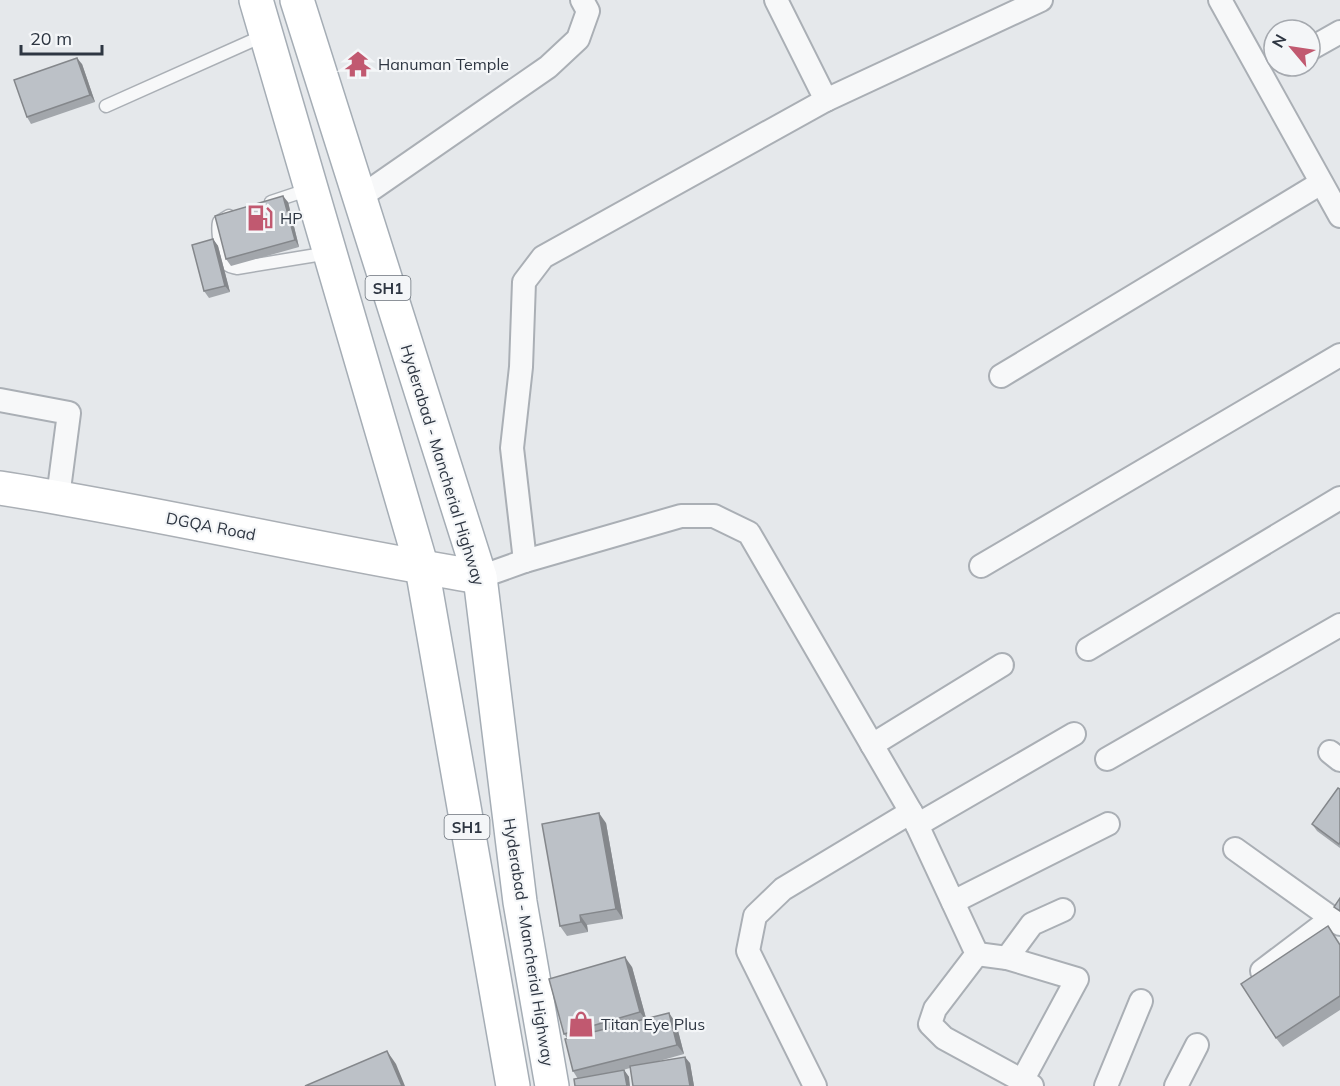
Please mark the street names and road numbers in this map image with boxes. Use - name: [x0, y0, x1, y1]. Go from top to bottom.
- road number: SH1: [366, 276, 410, 300]
- street label: Hyderabad - Mancherial Highway: [397, 342, 489, 588]
- street label: DGQA Road: [164, 508, 258, 544]
- road number: SH1: [444, 815, 490, 839]
- street label: Hyderabad - Mancherial Highway: [499, 817, 559, 1068]

